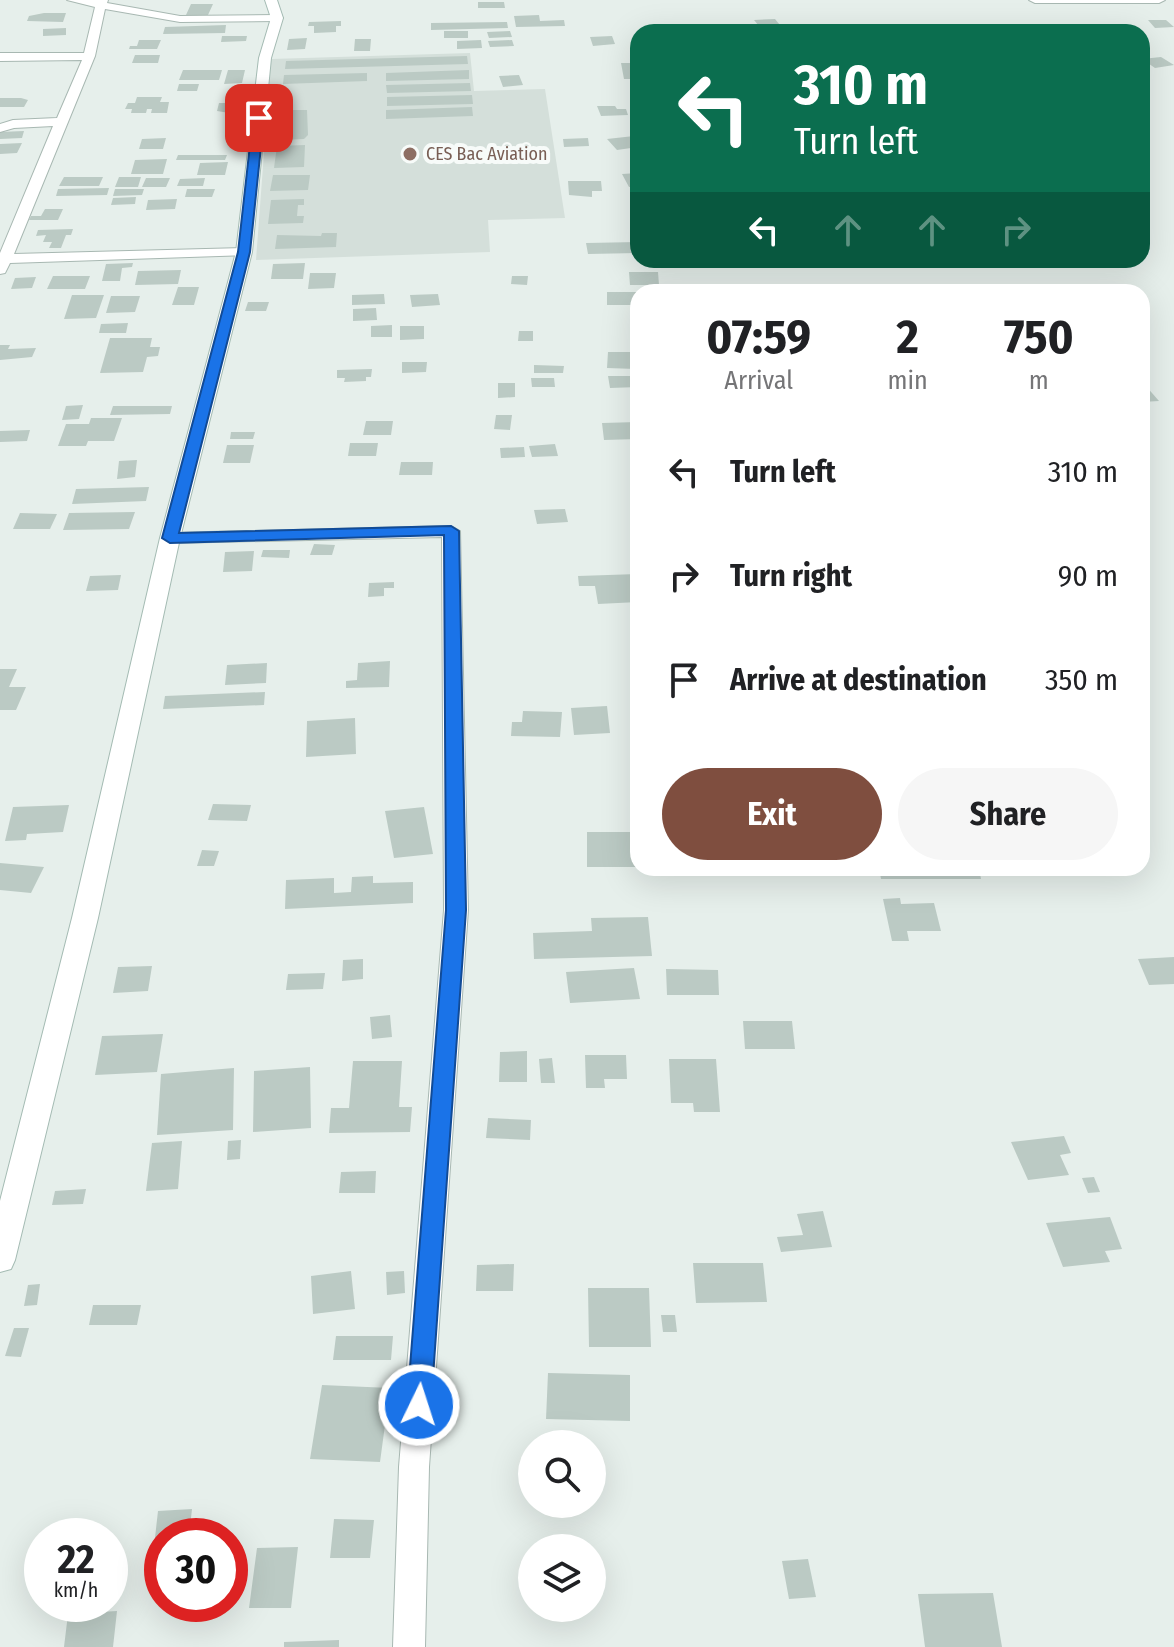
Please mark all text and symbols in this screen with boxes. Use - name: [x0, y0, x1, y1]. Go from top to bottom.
- text: 310 m: [794, 52, 928, 119]
- icon: left: [662, 56, 766, 160]
- pin: [225, 84, 293, 152]
- icon: arrive: [237, 96, 281, 140]
- text: Turn left: [794, 120, 918, 164]
- place label: CES Bac Aviation: [426, 143, 547, 165]
- marker: CES Bac Aviation: [401, 145, 419, 163]
- icon: left: [742, 208, 786, 252]
- icon: ahead: [826, 208, 870, 252]
- icon: ahead: [910, 208, 954, 252]
- icon: right: [994, 208, 1038, 252]
- text: 07:59: [706, 308, 811, 366]
- text: 2: [896, 308, 919, 366]
- text: 750: [1004, 308, 1074, 366]
- text: Arrival: [724, 365, 793, 396]
- text: min: [887, 365, 928, 396]
- text: m: [1029, 365, 1049, 396]
- icon: left: [662, 450, 706, 494]
- text: Turn left: [730, 454, 836, 490]
- text: 310 m: [1048, 454, 1118, 490]
- icon: right: [662, 554, 706, 598]
- text: Turn right: [730, 558, 852, 594]
- text: 90 m: [1058, 558, 1118, 594]
- icon: arrive: [662, 658, 706, 702]
- text: Arrive at destination: [730, 662, 987, 698]
- text: 350 m: [1045, 662, 1118, 698]
- button: Exit: [662, 768, 882, 860]
- button: Share: [898, 768, 1118, 860]
- position arrow: [377, 1363, 461, 1447]
- map controls: [518, 1430, 606, 1622]
- button: search: [518, 1430, 606, 1518]
- speed limit sign: 30: [144, 1518, 248, 1622]
- button: layers: [518, 1534, 606, 1622]
- text: 22: [57, 1536, 95, 1584]
- text: km/h: [54, 1578, 98, 1602]

